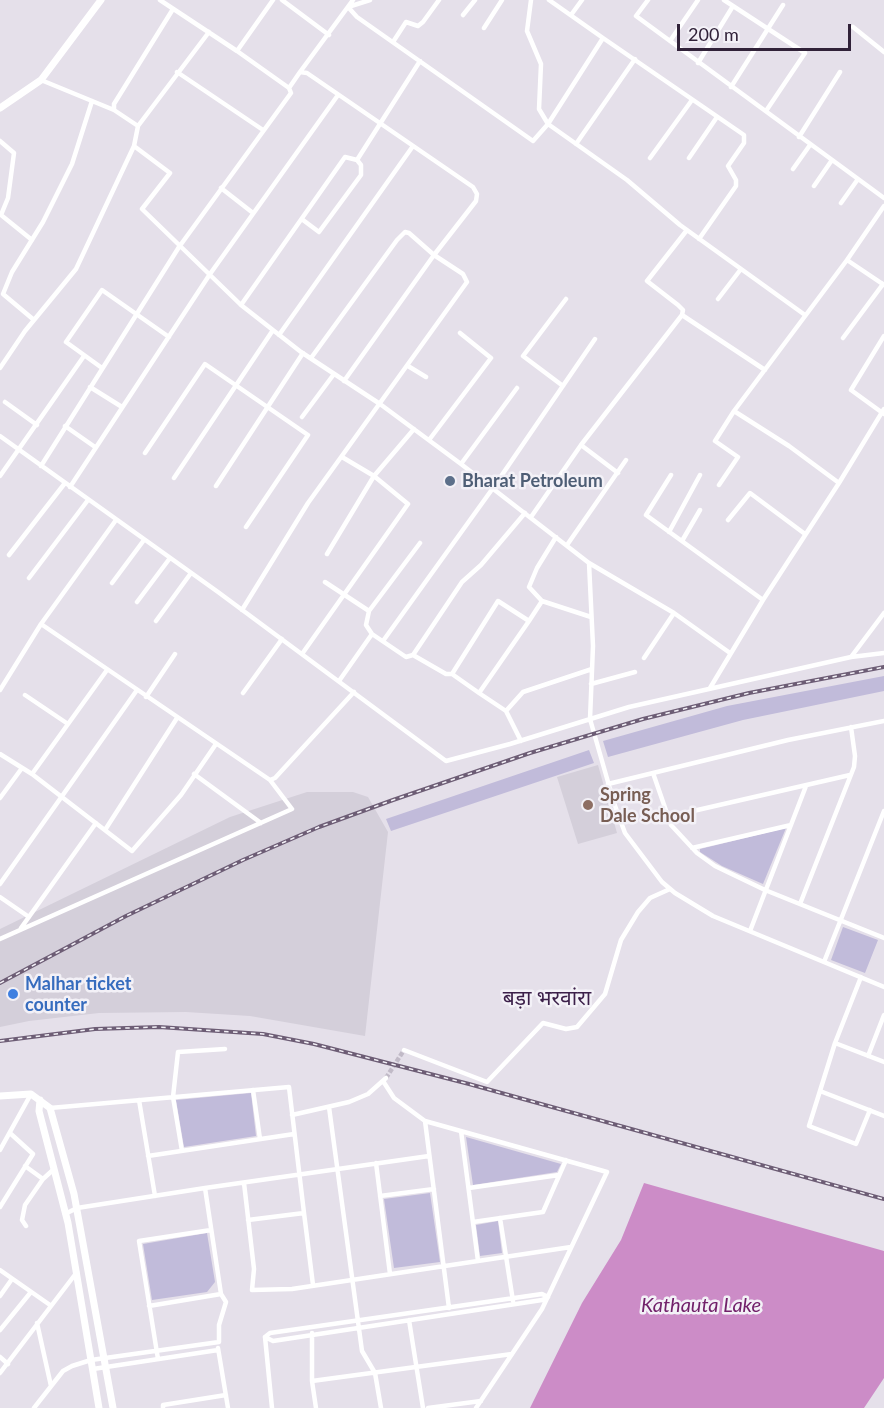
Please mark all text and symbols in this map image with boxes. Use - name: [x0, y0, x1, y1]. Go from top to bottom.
- scale bar: [680, 12, 854, 50]
- text: 200 m: [688, 23, 739, 45]
- place label: Bharat Petroleum: [462, 470, 603, 492]
- marker: Bharat Petroleum: [443, 474, 457, 488]
- place label: Spring Dale School: [600, 784, 695, 826]
- marker: Spring Dale School: [581, 798, 595, 812]
- place label: Malhar ticket counter: [25, 973, 131, 1016]
- district label: बड़ा भरवांरा: [503, 985, 591, 1011]
- marker: Malhar ticket counter: [6, 987, 20, 1001]
- water label: Kathauta Lake: [641, 1294, 761, 1318]

